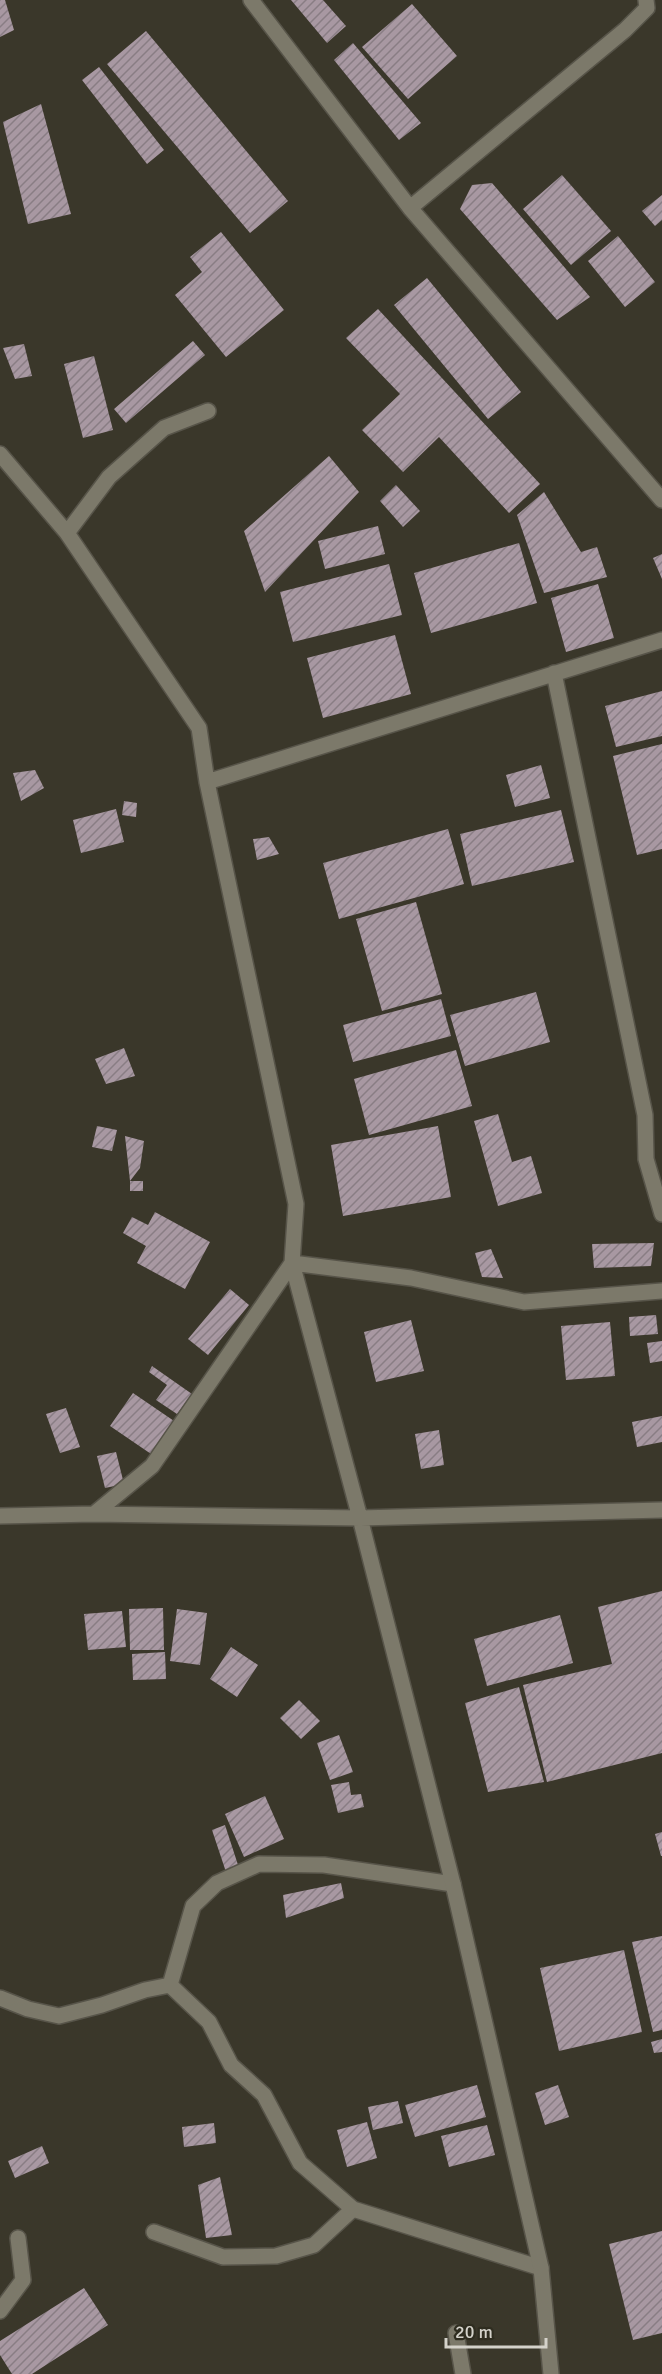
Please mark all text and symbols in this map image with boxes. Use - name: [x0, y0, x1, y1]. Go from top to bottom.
- scale bar: [446, 2311, 546, 2349]
- text: 20 m: [455, 2321, 493, 2343]

